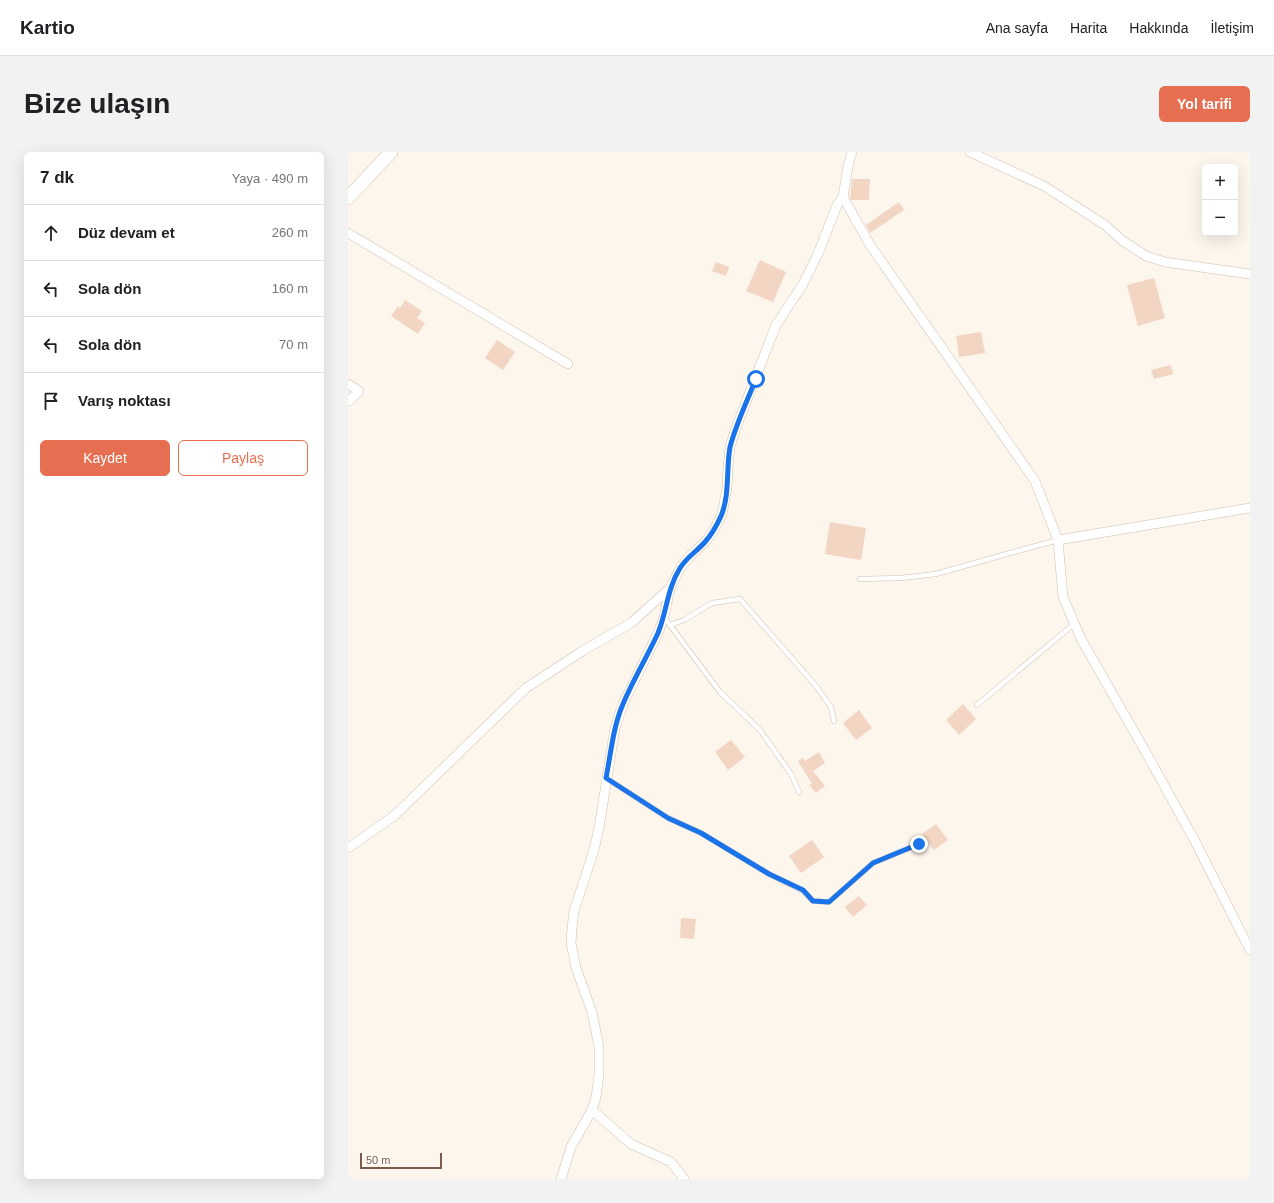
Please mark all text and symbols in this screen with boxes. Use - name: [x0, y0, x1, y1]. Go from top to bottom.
- text: Kartio: [20, 17, 75, 38]
- text: Ana sayfa: [986, 20, 1048, 36]
- text: Harita: [1070, 20, 1107, 36]
- text: Hakkında: [1129, 20, 1188, 36]
- text: İletişim: [1210, 20, 1254, 36]
- button: Yol tarifi: [1159, 86, 1250, 122]
- text: Bize ulaşın: [24, 88, 170, 119]
- map controls: [1202, 164, 1238, 236]
- button: +: [1202, 164, 1238, 200]
- text: 7 dk: [40, 168, 74, 187]
- text: Yaya · 490 m: [232, 171, 308, 186]
- button: −: [1202, 200, 1238, 236]
- icon: ahead: [40, 222, 62, 244]
- text: Düz devam et: [78, 224, 175, 241]
- text: 260 m: [272, 225, 308, 240]
- icon: left: [40, 278, 62, 300]
- text: Sola dön: [78, 280, 141, 297]
- text: 160 m: [272, 281, 308, 296]
- icon: left: [40, 334, 62, 356]
- text: Sola dön: [78, 336, 141, 353]
- text: 70 m: [279, 337, 308, 352]
- route start: [747, 370, 765, 388]
- icon: arrive: [40, 390, 62, 412]
- text: Varış noktası: [78, 392, 171, 409]
- button: Kaydet: [40, 440, 170, 476]
- button: Paylaş: [178, 440, 308, 476]
- route end: [910, 835, 928, 853]
- scale bar: [360, 1151, 442, 1170]
- text: 50 m: [366, 1154, 390, 1166]

